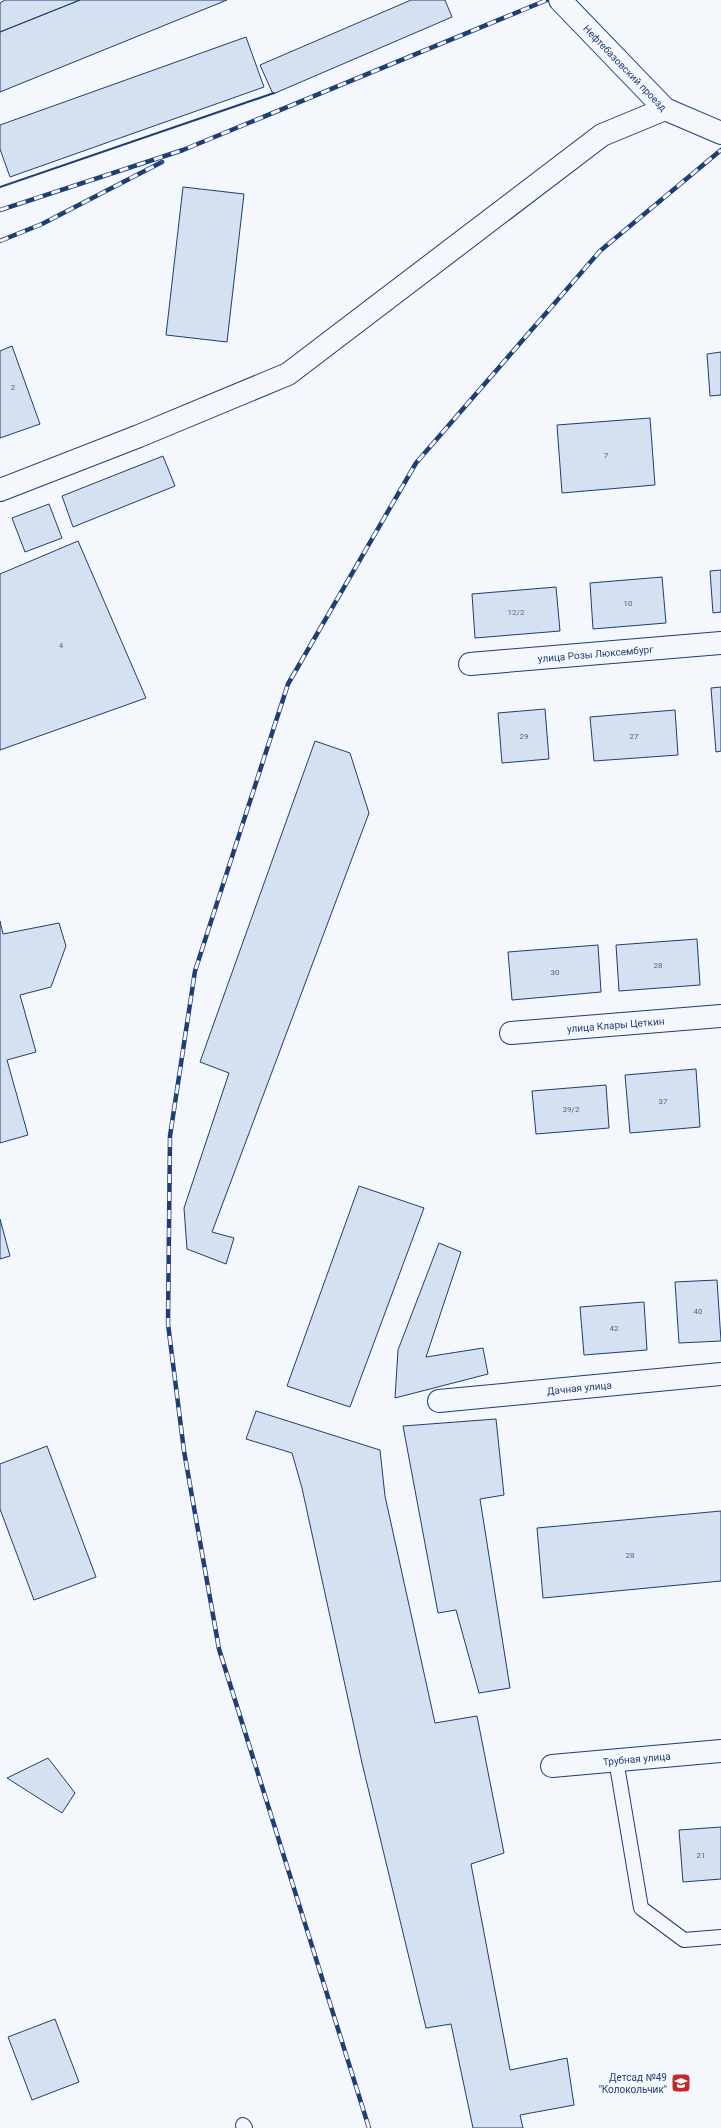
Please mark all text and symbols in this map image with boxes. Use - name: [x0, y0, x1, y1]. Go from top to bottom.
- street label: Нефтебазовский проезд: [581, 23, 669, 113]
- house number: 2: [11, 383, 16, 392]
- house number: 7: [604, 451, 609, 460]
- house number: 10: [624, 599, 633, 608]
- house number: 12/2: [508, 608, 525, 617]
- house number: 4: [59, 641, 64, 650]
- street label: улица Розы Люксембург: [537, 643, 655, 664]
- house number: 29: [520, 732, 529, 741]
- house number: 27: [630, 732, 639, 741]
- house number: 28: [654, 961, 663, 970]
- house number: 30: [551, 968, 560, 977]
- street label: улица Клары Цеткин: [566, 1015, 665, 1034]
- house number: 37: [659, 1097, 668, 1106]
- house number: 39/2: [563, 1105, 580, 1114]
- house number: 40: [694, 1307, 703, 1316]
- house number: 42: [610, 1324, 619, 1333]
- street label: Дачная улица: [546, 1379, 612, 1396]
- house number: 28: [626, 1551, 635, 1560]
- street label: Трубная улица: [602, 1750, 671, 1767]
- house number: 21: [697, 1851, 706, 1860]
- place label: Детсад №49 "Колокольчик": [599, 2072, 667, 2095]
- school or university icon: Детсад №49 "Колокольчик": [670, 2072, 692, 2094]

